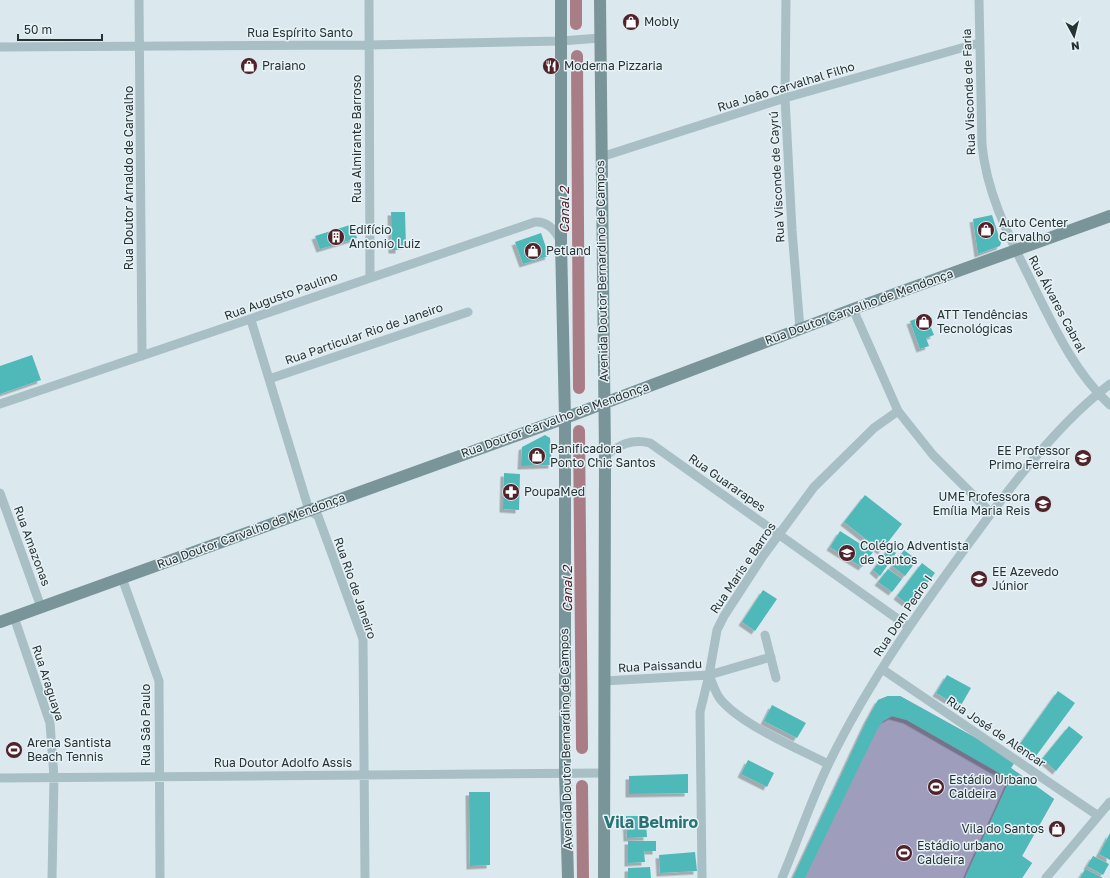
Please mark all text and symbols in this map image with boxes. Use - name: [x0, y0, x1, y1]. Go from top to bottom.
- shop icon: Mobly: [621, 12, 641, 32]
- place label: Mobly: [644, 14, 680, 29]
- scale bar: [18, 16, 102, 42]
- north arrow: [1054, 16, 1094, 56]
- text: 50 m: [24, 22, 52, 37]
- street label: Rua Espírito Santo: [247, 25, 353, 40]
- street label: Rua Visconde de Faria: [959, 28, 978, 156]
- text: N: [1070, 39, 1080, 53]
- shop icon: Praiano: [239, 56, 259, 76]
- restaurant icon: Moderna Pizzaria: [541, 56, 561, 76]
- place label: Praiano: [262, 58, 306, 73]
- place label: Moderna Pizzaria: [564, 58, 663, 73]
- street label: Rua João Carvalhal Filho: [716, 59, 856, 115]
- street label: Rua Almirante Barroso: [349, 75, 364, 203]
- street label: Rua Doutor Arnaldo de Carvalho: [121, 86, 136, 270]
- street label: Rua Visconde de Cayrú: [766, 111, 787, 243]
- street label: Avenida Doutor Bernardino de Campos: [592, 160, 611, 382]
- water label: Canal 2: [556, 185, 572, 233]
- place label: Auto Center Carvalho: [999, 215, 1068, 244]
- shop icon: Auto Center Carvalho: [976, 220, 996, 240]
- place label: Edifício Antonio Luiz: [349, 222, 420, 251]
- building icon: Edifício Antonio Luiz: [326, 227, 346, 247]
- shop icon: Petland: [523, 241, 543, 261]
- place label: Petland: [546, 243, 591, 258]
- street label: Rua Álvares Cabral: [1025, 253, 1089, 355]
- street label: Rua Doutor Carvalho de Mendonça: [763, 265, 955, 348]
- street label: Rua Augusto Paulino: [222, 268, 340, 323]
- street label: Rua Particular Rio de Janeiro: [283, 299, 445, 368]
- place label: ATT Tendências Tecnológicas: [937, 307, 1028, 336]
- shop icon: ATT Tendências Tecnológicas: [914, 312, 934, 332]
- street label: Rua Doutor Carvalho de Mendonça: [459, 378, 651, 461]
- place label: Panificadora Ponto Chic Santos: [550, 441, 656, 470]
- place label: EE Professor Primo Ferreira: [989, 443, 1070, 472]
- shop icon: Panificadora Ponto Chic Santos: [527, 446, 547, 466]
- school or university icon: EE Professor Primo Ferreira: [1073, 448, 1093, 468]
- street label: Rua Guararapes: [686, 450, 769, 515]
- pharmacy icon: PoupaMed: [501, 482, 521, 502]
- place label: PoupaMed: [524, 484, 585, 499]
- street label: Rua Doutor Carvalho de Mendonça: [155, 489, 347, 572]
- place label: UME Professora Emília Maria Reis: [932, 489, 1030, 518]
- school or university icon: UME Professora Emília Maria Reis: [1033, 494, 1053, 514]
- street label: Rua Amazonas: [11, 504, 54, 588]
- street label: Rua Maris e Barros: [706, 519, 779, 616]
- street label: Rua Rio de Janeiro: [331, 535, 380, 641]
- place label: Colégio Adventista de Santos: [860, 538, 969, 567]
- school or university icon: Colégio Adventista de Santos: [837, 543, 857, 563]
- water label: Canal 2: [559, 564, 575, 612]
- place label: EE Azevedo Júnior: [992, 564, 1059, 593]
- school or university icon: EE Azevedo Júnior: [969, 569, 989, 589]
- street label: Rua Dom Pedro I: [870, 572, 935, 659]
- street label: Avenida Doutor Bernardino de Campos: [556, 628, 575, 850]
- street label: Rua Araguaya: [29, 643, 68, 723]
- street label: Rua Paissandu: [618, 656, 702, 675]
- street label: Rua São Paulo: [138, 684, 153, 766]
- street label: Rua José de Alencar: [944, 693, 1049, 771]
- place label: Arena Santista Beach Tennis: [27, 735, 111, 764]
- sports icon: Arena Santista Beach Tennis: [4, 740, 24, 760]
- street label: Rua Doutor Adolfo Assis: [214, 755, 352, 770]
- place label: Estádio Urbano Caldeira: [949, 772, 1037, 801]
- sports icon: Estádio Urbano Caldeira: [926, 777, 946, 797]
- district label: Vila Belmiro: [604, 812, 699, 832]
- shop icon: Vila do Santos: [1047, 819, 1067, 839]
- place label: Vila do Santos: [961, 821, 1044, 836]
- place label: Estádio urbano Caldeira: [917, 838, 1004, 867]
- sports icon: Estádio urbano Caldeira: [894, 843, 914, 863]

